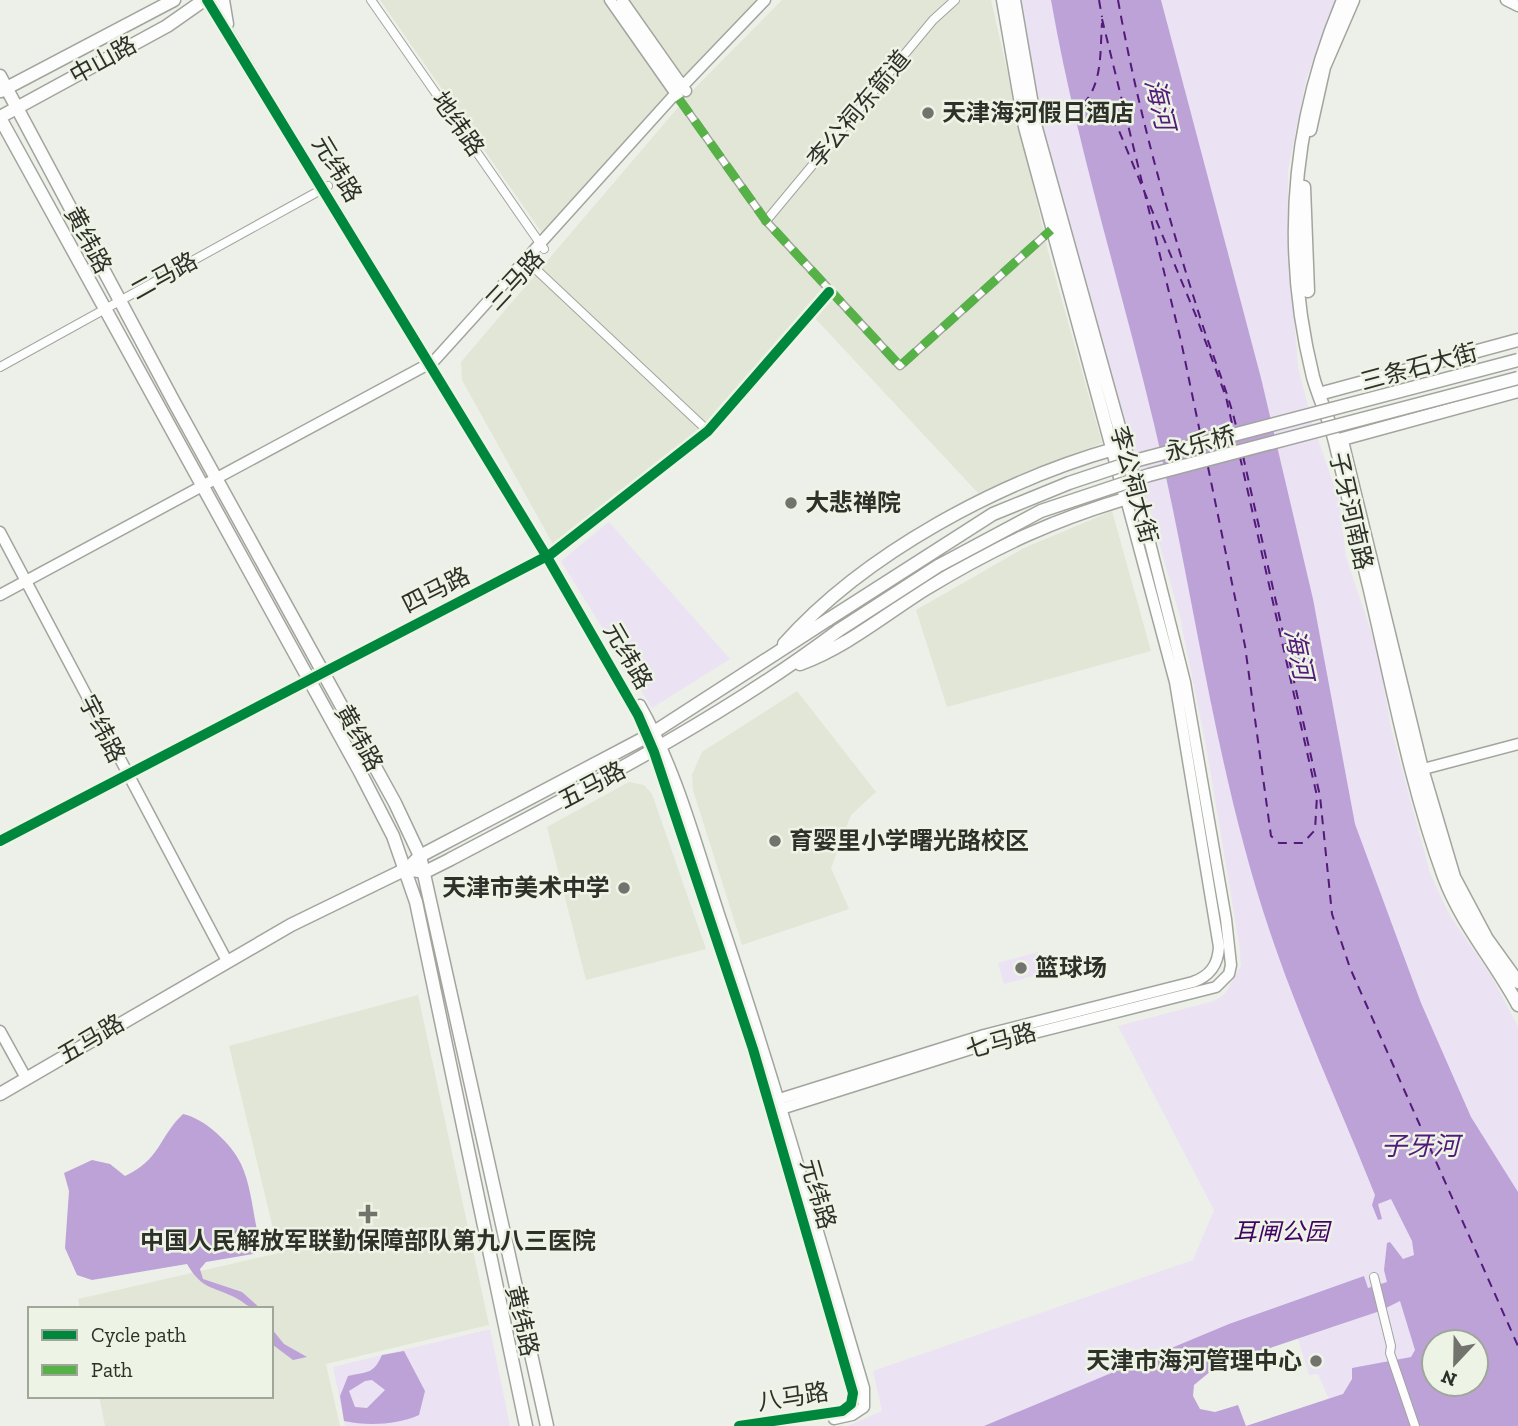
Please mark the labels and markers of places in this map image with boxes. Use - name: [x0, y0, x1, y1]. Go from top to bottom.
- place label: 天津海河假日酒店: [942, 98, 1134, 127]
- marker: 天津海河假日酒店: [920, 105, 936, 121]
- place label: 大悲禅院: [805, 488, 901, 517]
- marker: 大悲禅院: [783, 495, 799, 511]
- place label: 育婴里小学曙光路校区: [789, 826, 1029, 855]
- marker: 育婴里小学曙光路校区: [767, 833, 783, 849]
- place label: 天津市美术中学: [442, 873, 610, 902]
- marker: 天津市美术中学: [616, 880, 632, 896]
- place label: 篮球场: [1035, 953, 1107, 982]
- marker: 篮球场: [1013, 960, 1029, 976]
- marker: 中国人民解放军联勤保障部队第九八三医院: [358, 1204, 378, 1224]
- place label: 中国人民解放军联勤保障部队第九八三医院: [140, 1226, 596, 1255]
- place label: 天津市海河管理中心: [1086, 1346, 1302, 1375]
- marker: 天津市海河管理中心: [1308, 1353, 1324, 1369]

